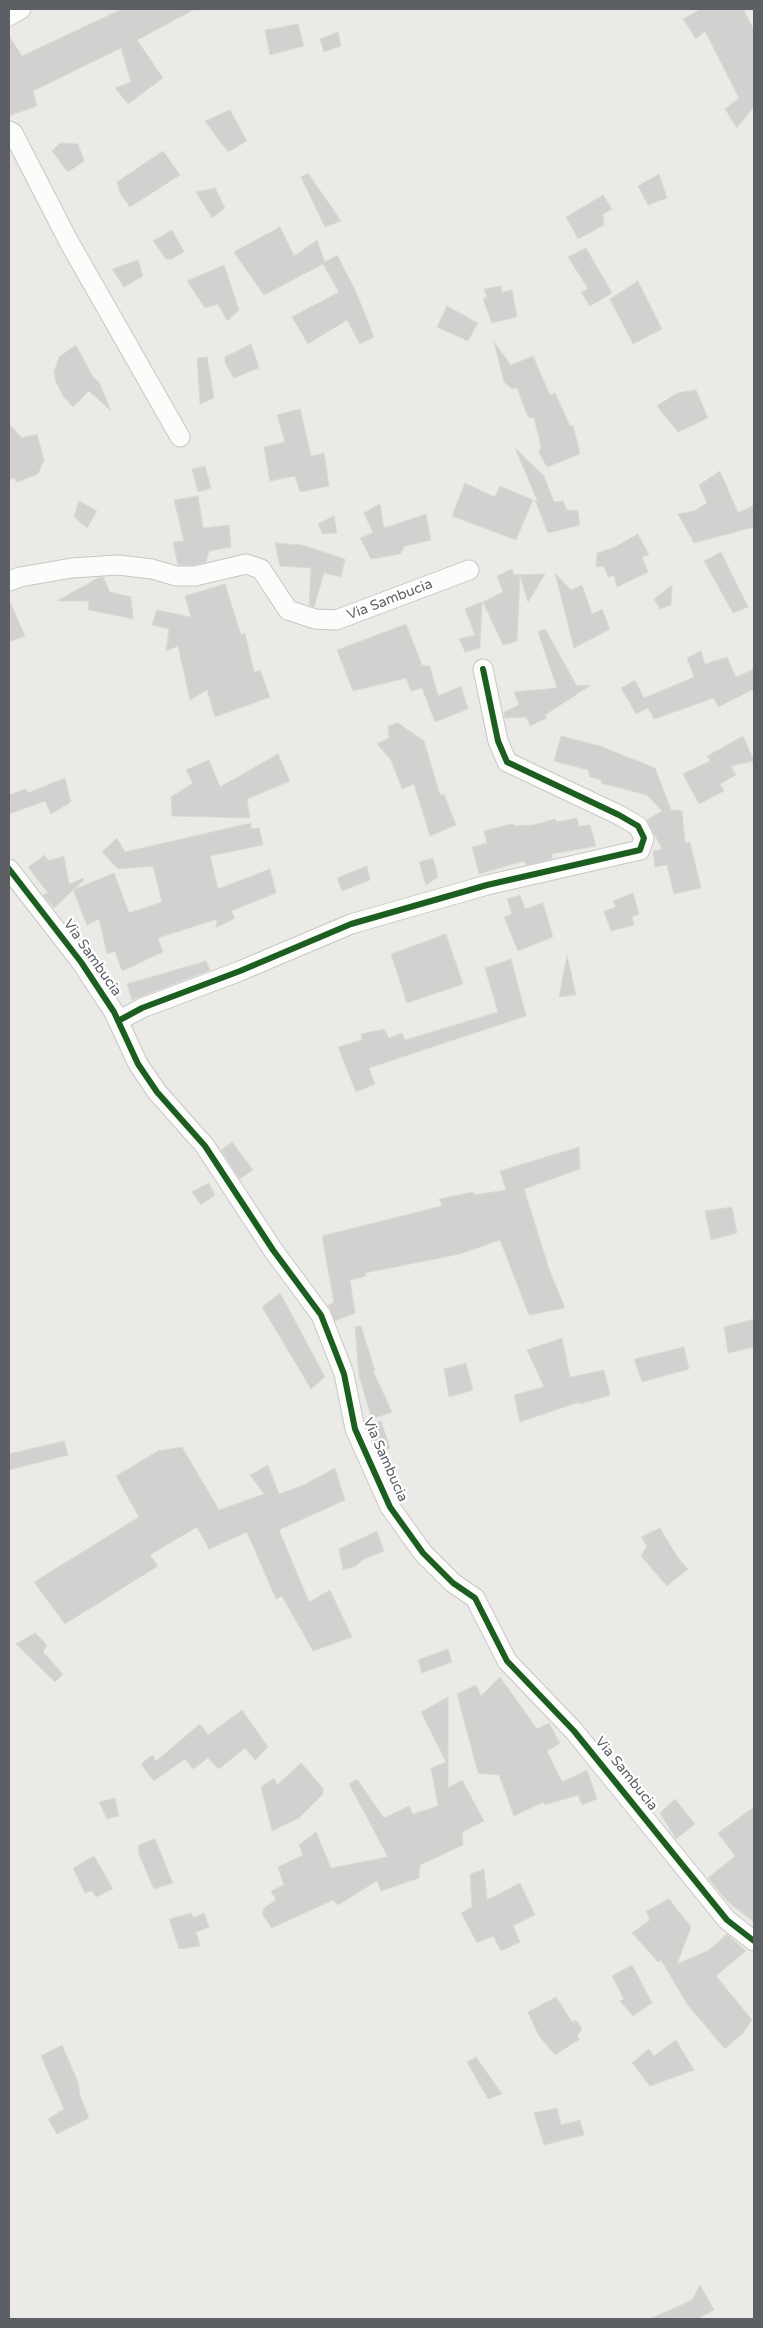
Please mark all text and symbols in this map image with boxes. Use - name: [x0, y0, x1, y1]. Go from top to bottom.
- street label: Via Sambucia: [345, 576, 435, 624]
- street label: Via Sambucia: [59, 916, 125, 1000]
- street label: Via Sambucia: [359, 1415, 411, 1505]
- street label: Via Sambucia: [591, 1734, 661, 1814]

